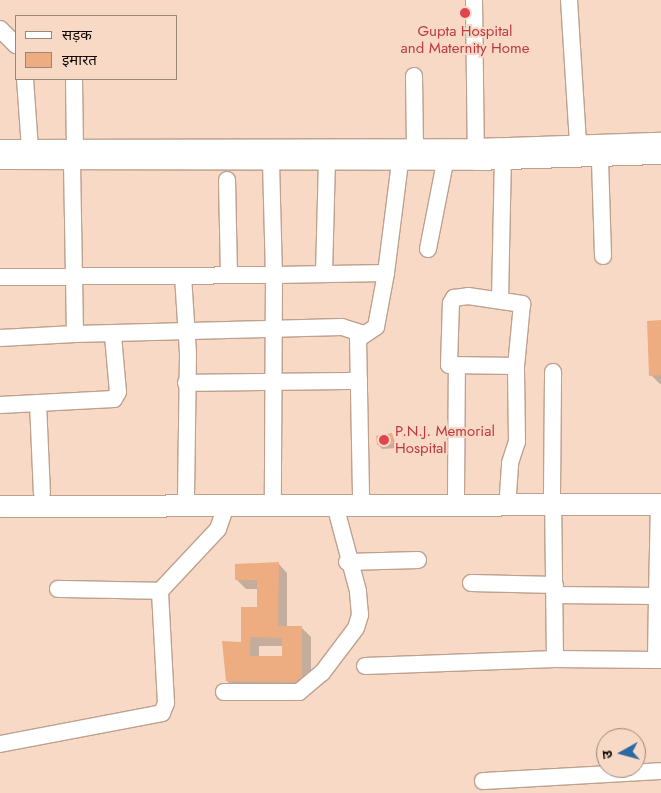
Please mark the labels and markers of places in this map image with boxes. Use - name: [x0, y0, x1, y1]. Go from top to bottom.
- marker: Gupta Hospital and Maternity Home: [458, 6, 472, 20]
- place label: Gupta Hospital and Maternity Home: [401, 22, 529, 57]
- place label: P.N.J. Memorial Hospital: [395, 422, 495, 457]
- marker: P.N.J. Memorial Hospital: [377, 433, 391, 447]

